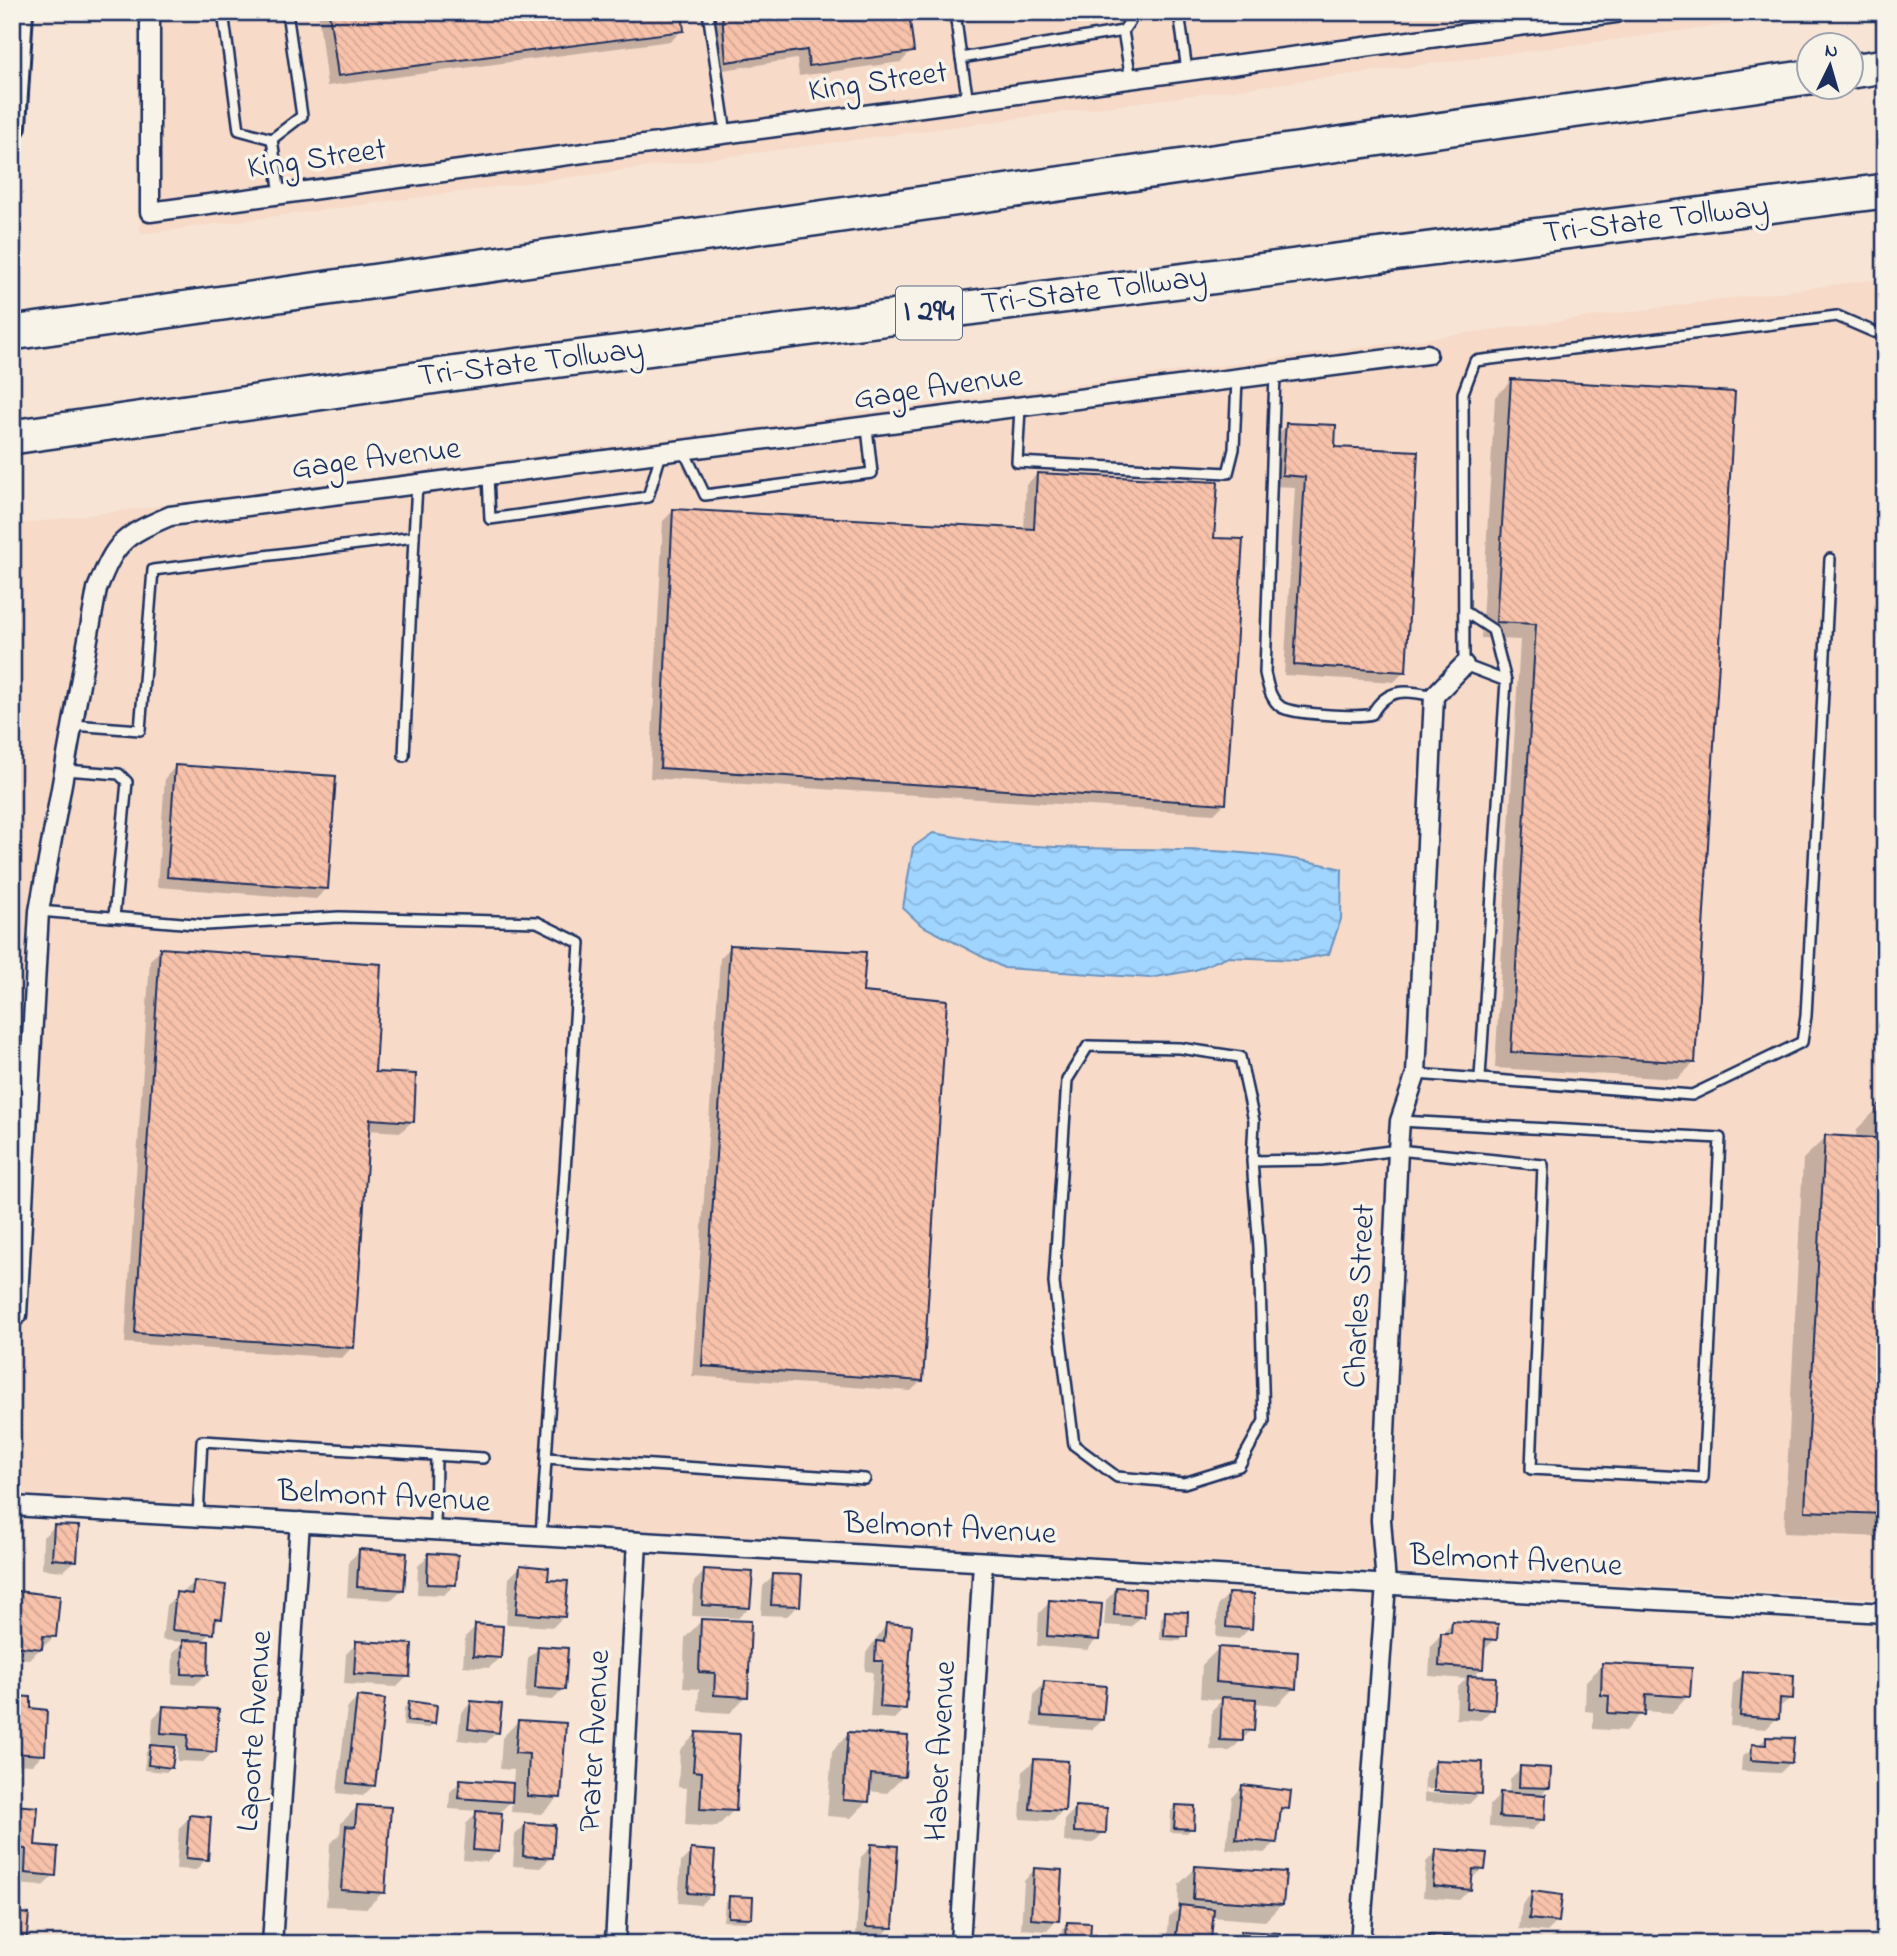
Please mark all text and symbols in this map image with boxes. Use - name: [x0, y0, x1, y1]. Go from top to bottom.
- north arrow: [1796, 32, 1866, 102]
- text: N: [1824, 38, 1839, 66]
- street label: King Street: [805, 50, 951, 116]
- street label: King Street: [244, 127, 390, 193]
- street label: Tri-State Tollway: [1540, 184, 1772, 258]
- street label: Tri-State Tollway: [978, 255, 1210, 329]
- road number: I 294: [896, 286, 962, 340]
- street label: Tri-State Tollway: [415, 327, 647, 401]
- street label: Gage Avenue: [851, 354, 1026, 424]
- street label: Gage Avenue: [289, 426, 464, 494]
- street label: Charles Street: [1333, 1202, 1389, 1389]
- street label: Belmont Avenue: [275, 1469, 492, 1527]
- street label: Belmont Avenue: [841, 1501, 1058, 1559]
- street label: Belmont Avenue: [1407, 1533, 1624, 1591]
- street label: Laporte Avenue: [226, 1628, 287, 1833]
- street label: Prater Avenue: [568, 1648, 624, 1833]
- street label: Haber Avenue: [914, 1659, 970, 1842]

